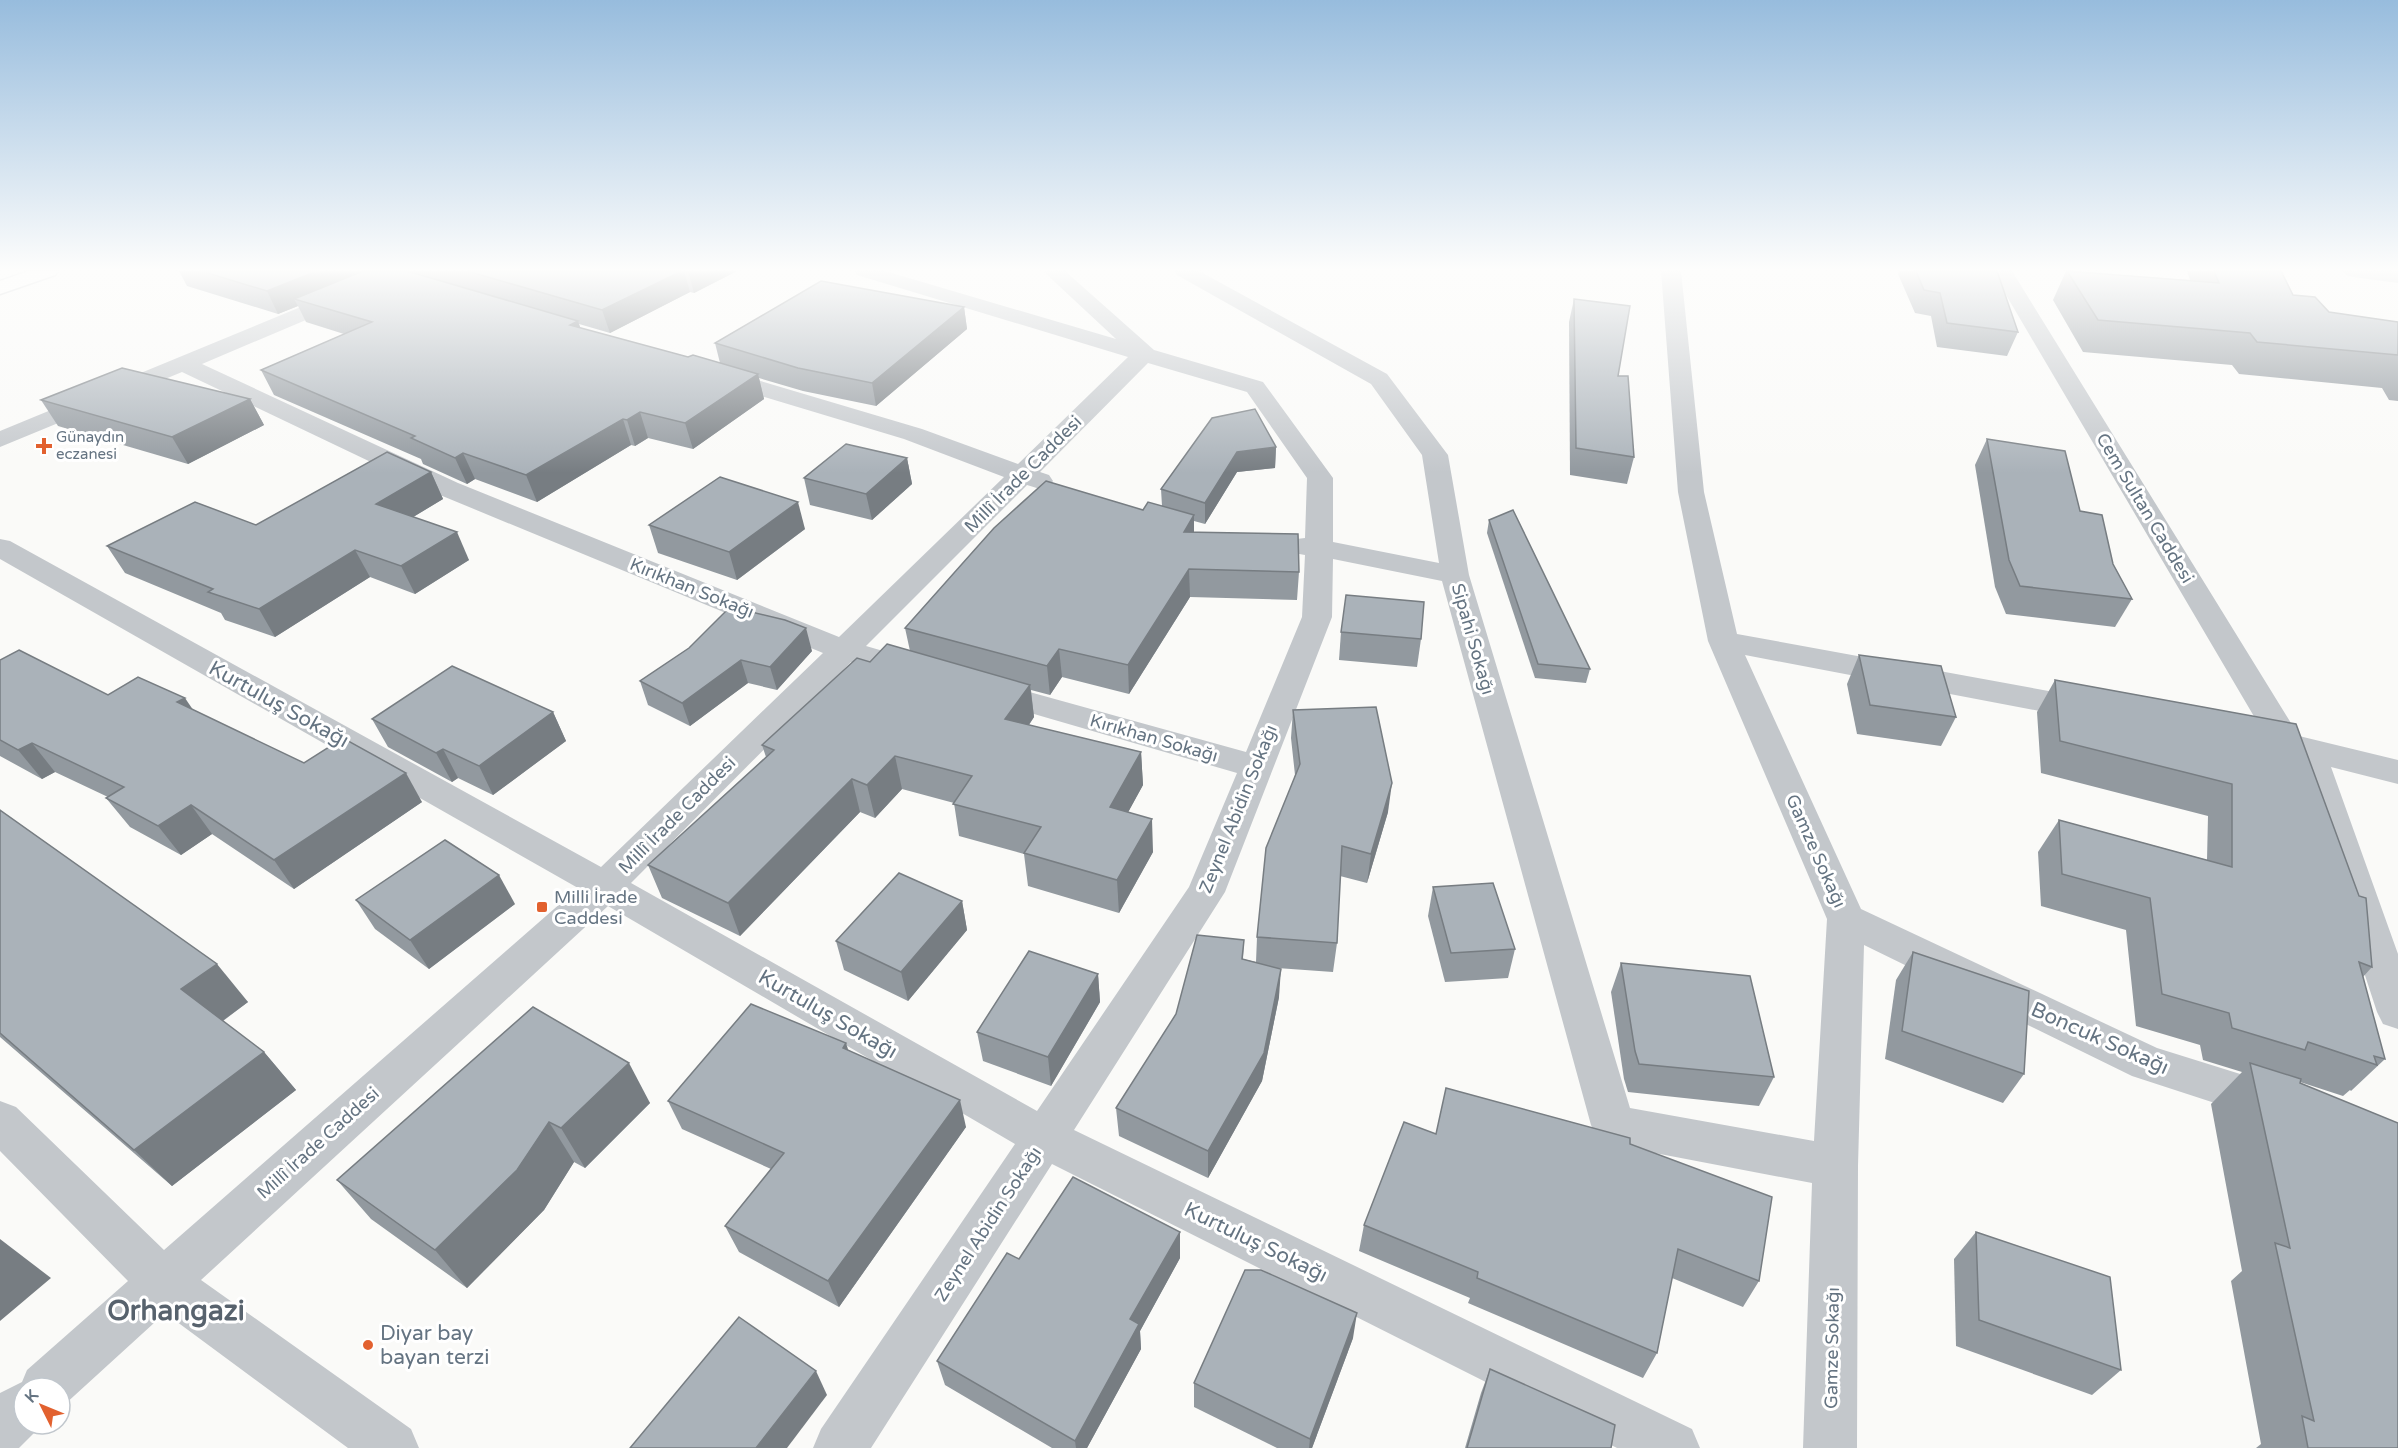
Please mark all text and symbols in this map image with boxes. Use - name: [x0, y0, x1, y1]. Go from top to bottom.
- street label: Millî İrade Caddesi: [960, 411, 1086, 537]
- place label: Günaydın eczanesi: [56, 428, 124, 463]
- street label: Cem Sultan Caddesi: [2091, 429, 2199, 587]
- marker: Günaydın eczanesi: [37, 439, 51, 453]
- street label: Kırıkhan Sokağı: [627, 553, 757, 623]
- street label: Sipahi Sokağı: [1447, 581, 1499, 697]
- street label: Kurtuluş Sokağı: [204, 656, 353, 753]
- street label: Kırıkhan Sokağı: [1087, 709, 1221, 767]
- street label: Zeynel Abidin Sokağı: [1194, 722, 1282, 896]
- street label: Millî İrade Caddesi: [614, 752, 740, 878]
- street label: Gamze Sokağı: [1781, 791, 1851, 911]
- place label: Milli İrade Caddesi: [554, 886, 637, 929]
- marker: Milli İrade Caddesi: [535, 900, 549, 914]
- street label: Kurtuluş Sokağı: [754, 964, 902, 1064]
- street label: Boncuk Sokağı: [2027, 997, 2173, 1080]
- street label: Millî İrade Caddesi: [252, 1082, 384, 1204]
- street label: Zeynel Abidin Sokağı: [930, 1143, 1046, 1305]
- street label: Kurtuluş Sokağı: [1180, 1197, 1332, 1288]
- street label: Gamze Sokağı: [1820, 1287, 1844, 1409]
- district label: Orhangazi: [107, 1294, 245, 1328]
- place label: Diyar bay bayan terzi: [380, 1321, 490, 1370]
- marker: Diyar bay bayan terzi: [361, 1338, 375, 1352]
- north arrow: [12, 1376, 72, 1436]
- text: K: [21, 1386, 43, 1407]

